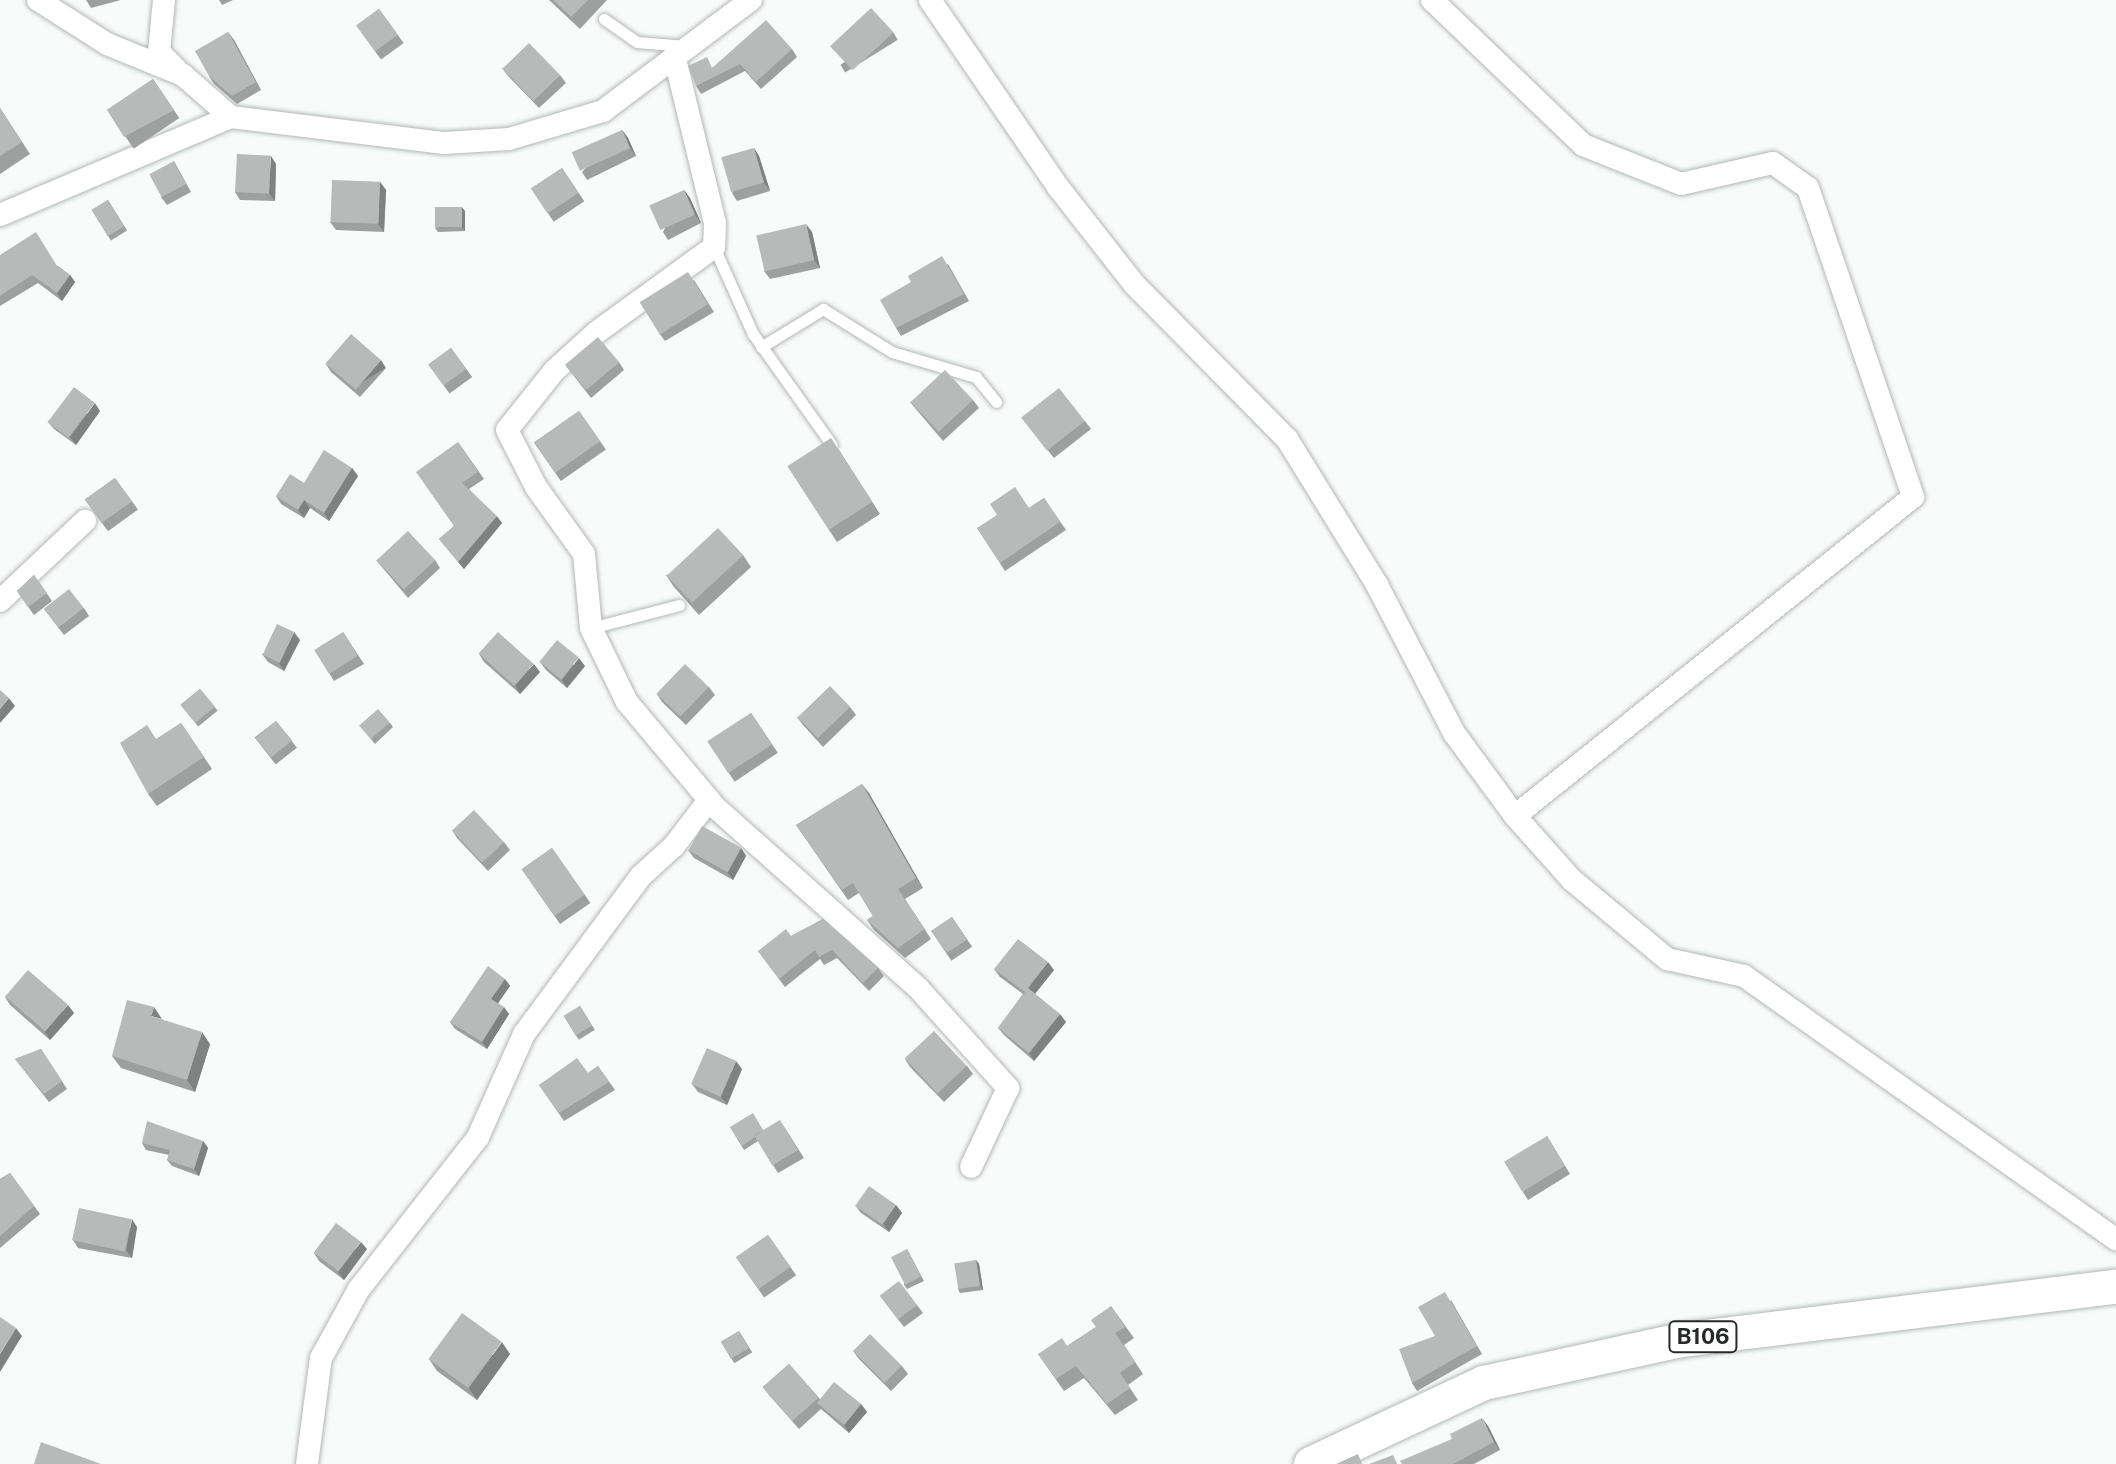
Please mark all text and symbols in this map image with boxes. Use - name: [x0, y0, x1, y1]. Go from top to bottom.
- road number: B106: [1667, 1319, 1739, 1355]

